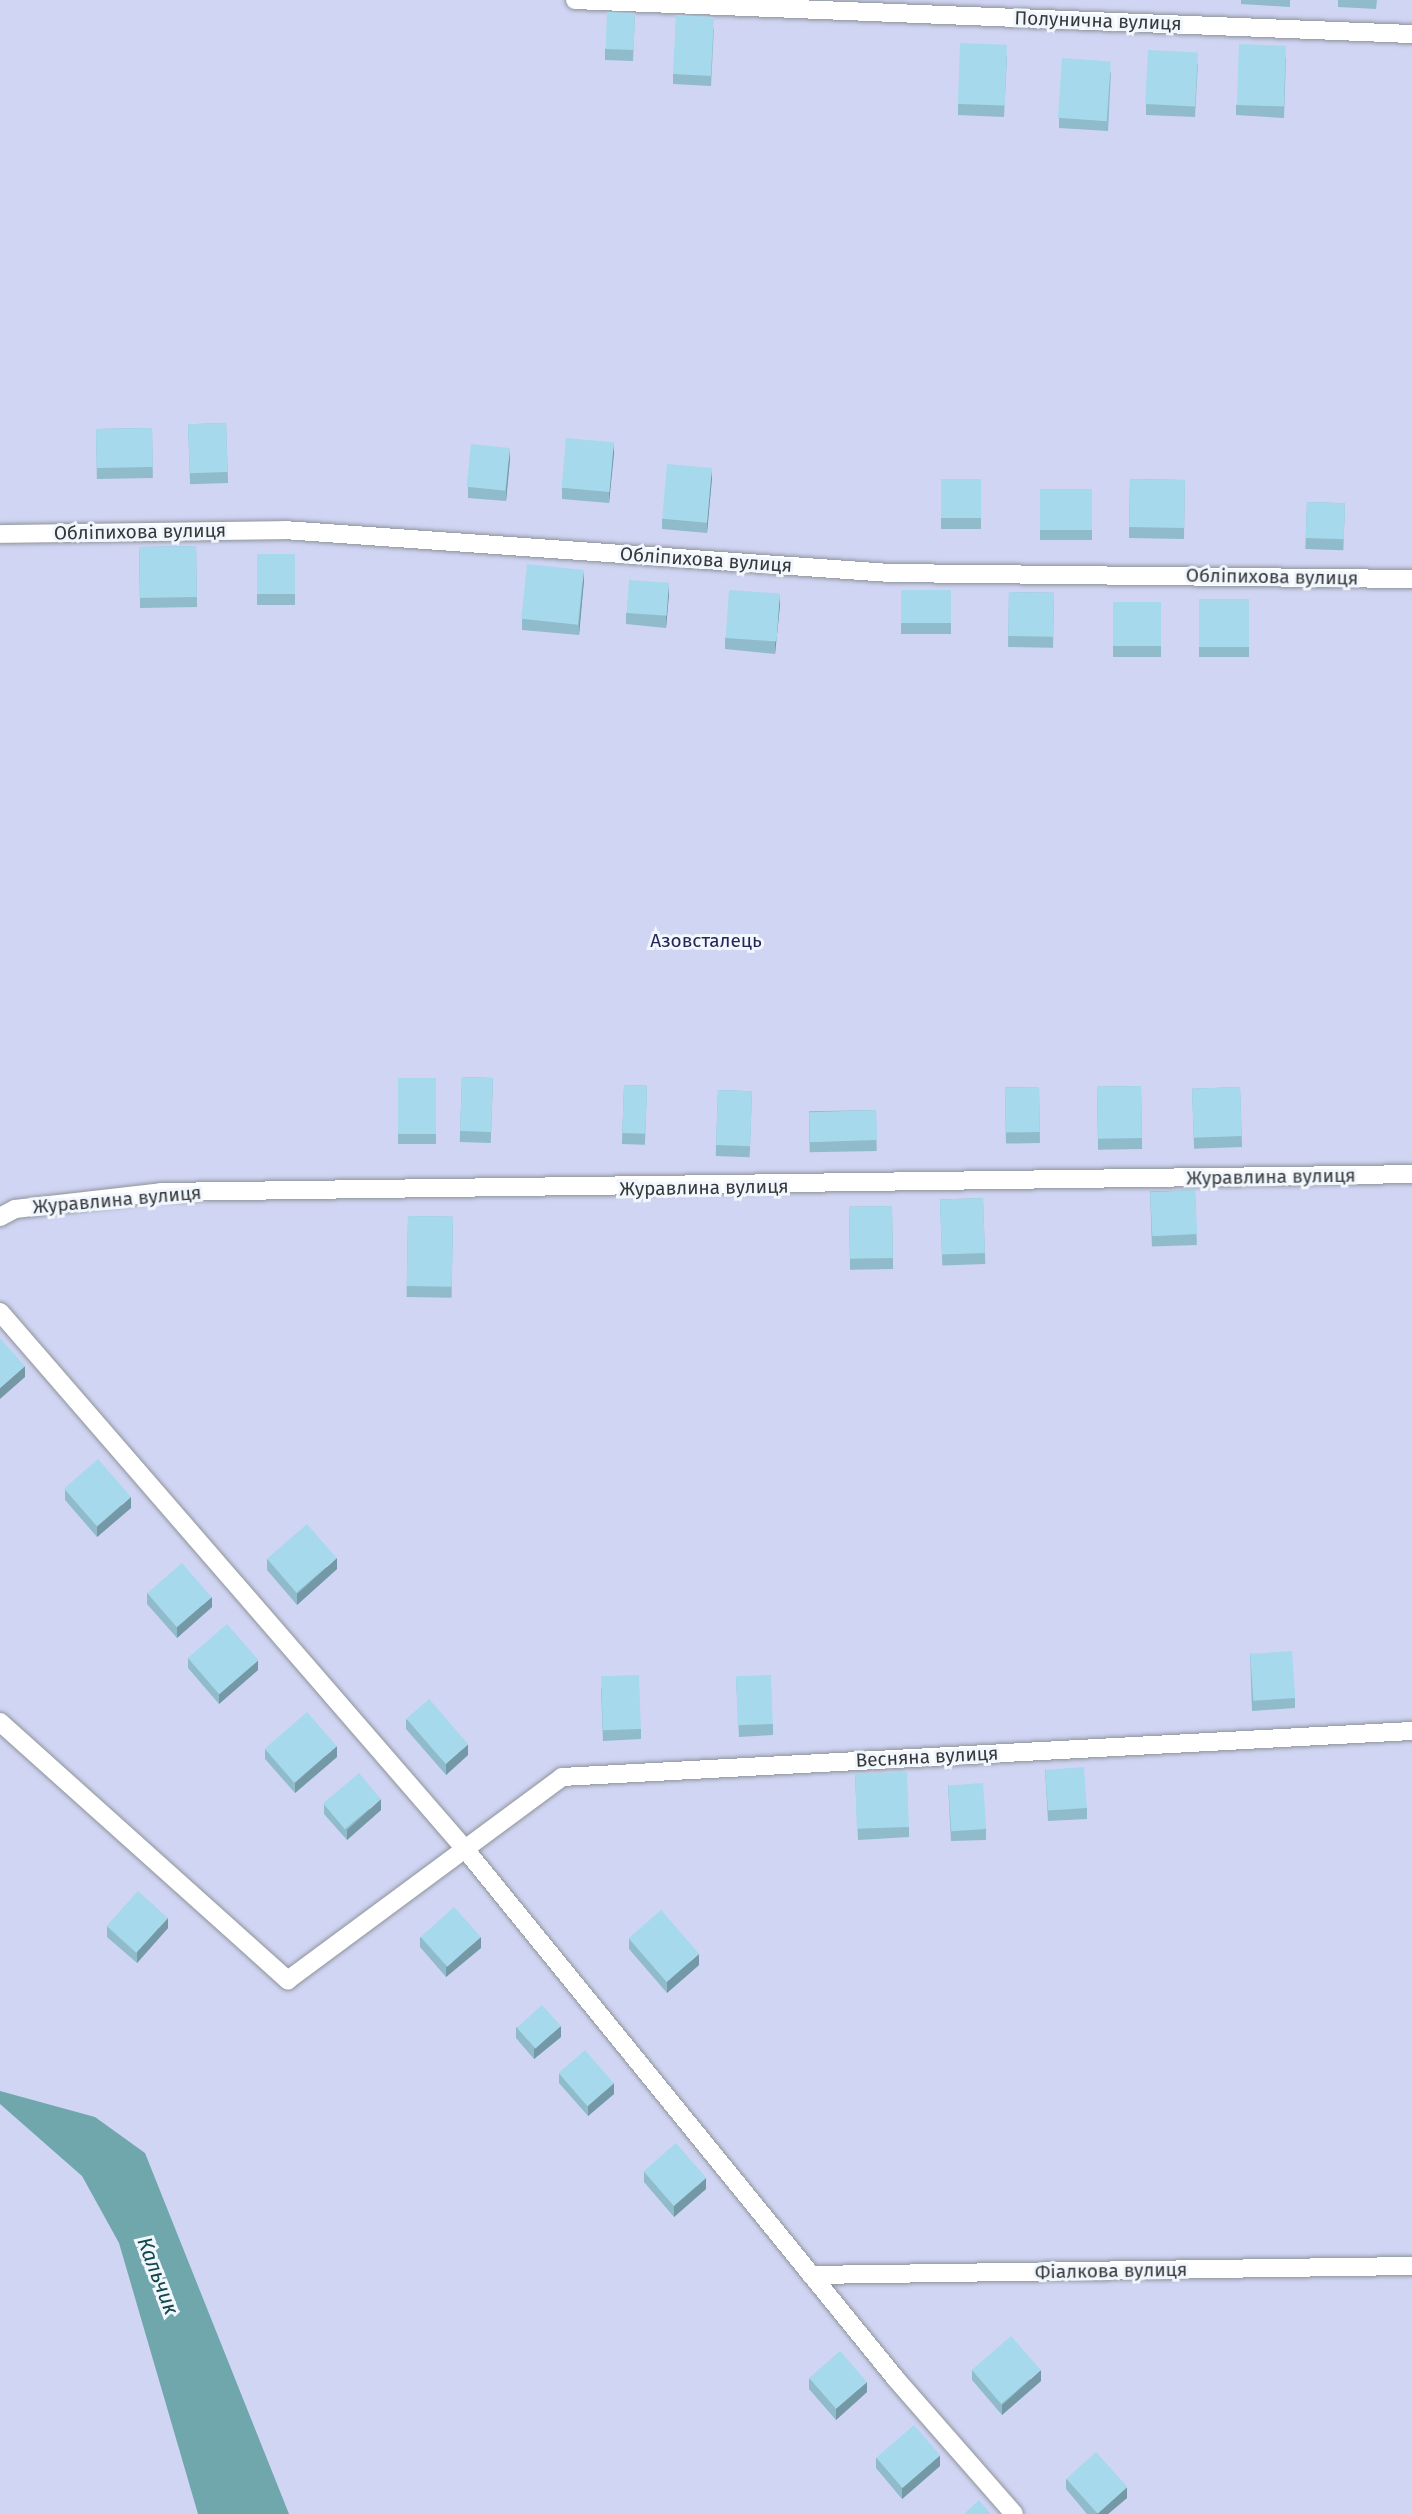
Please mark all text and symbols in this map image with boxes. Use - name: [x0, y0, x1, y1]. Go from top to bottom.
- street label: Полунична вулиця: [1014, 7, 1182, 35]
- street label: Обліпихова вулиця: [54, 519, 226, 545]
- street label: Обліпихова вулиця: [619, 543, 793, 577]
- street label: Обліпихова вулиця: [1186, 564, 1358, 590]
- park label: Азовсталець: [650, 930, 762, 952]
- street label: Журавлина вулиця: [1186, 1164, 1356, 1190]
- street label: Журавлина вулиця: [619, 1175, 789, 1201]
- street label: Журавлина вулиця: [32, 1181, 202, 1219]
- street label: Весняна вулиця: [855, 1742, 999, 1772]
- water label: Кальчик: [132, 2234, 184, 2318]
- street label: Фіалкова вулиця: [1035, 2258, 1187, 2284]

